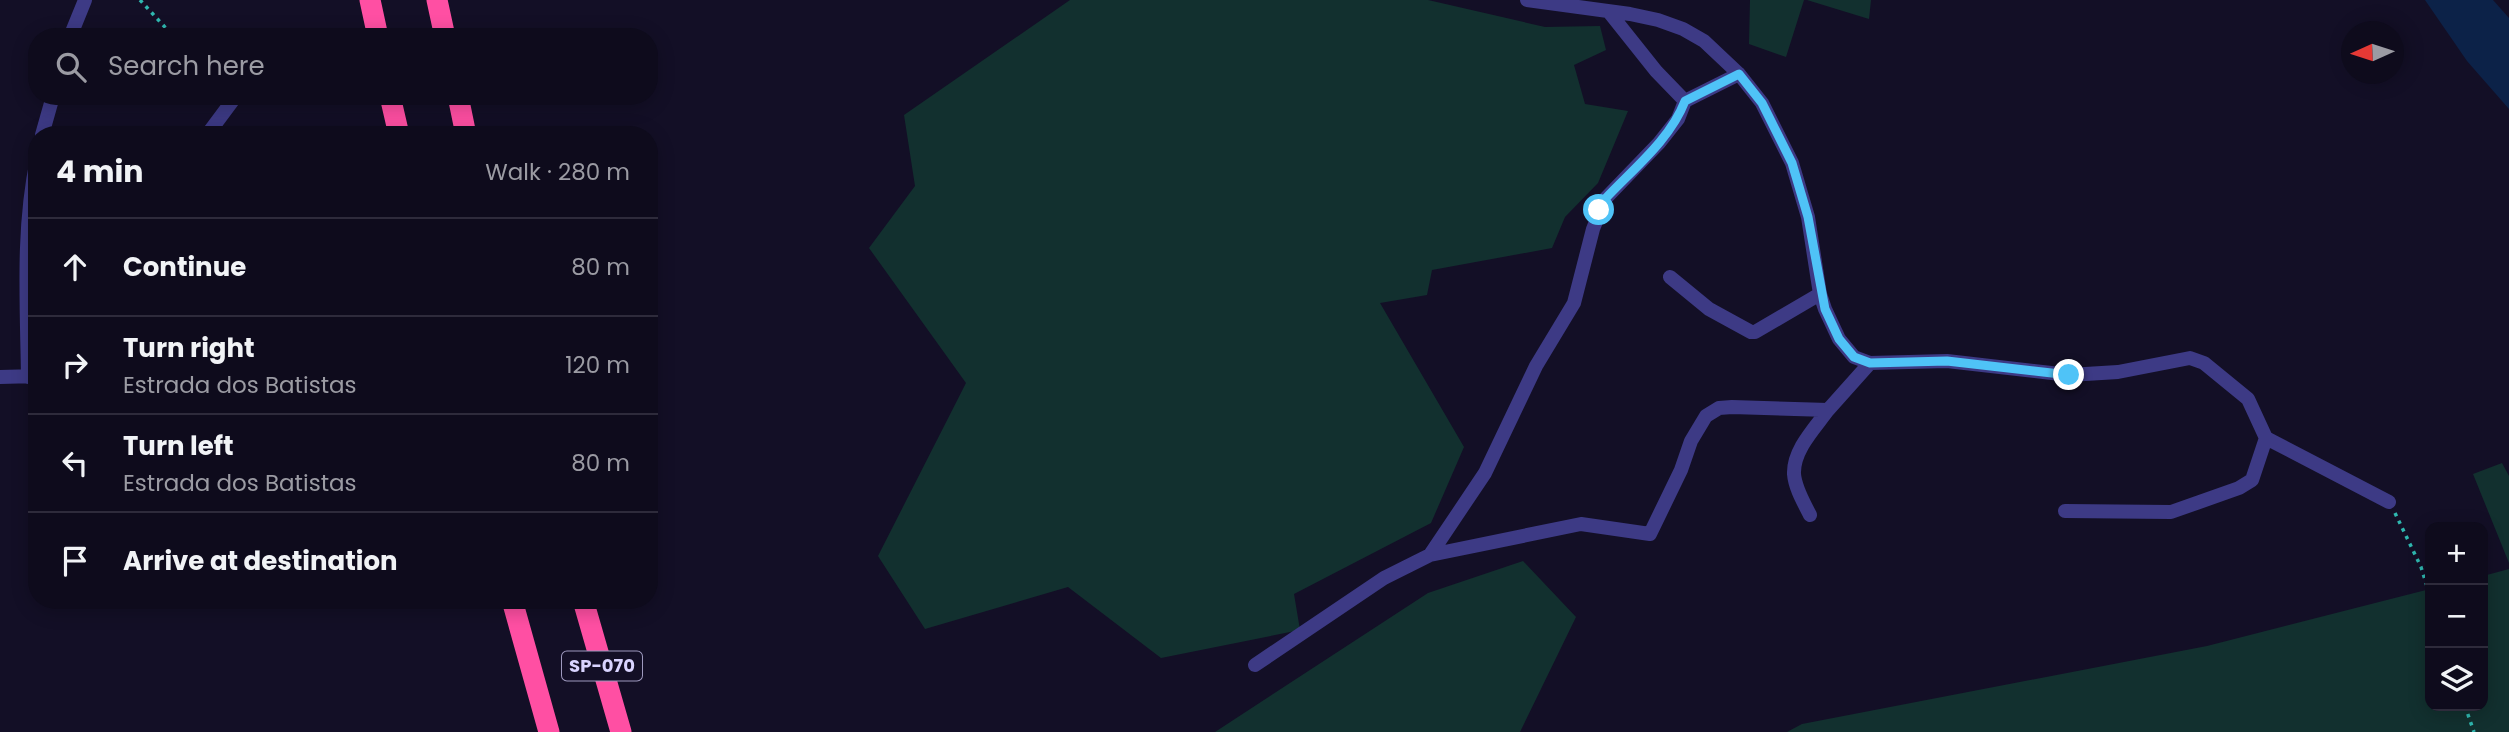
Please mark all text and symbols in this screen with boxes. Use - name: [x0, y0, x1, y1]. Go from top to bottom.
- north arrow: [2341, 21, 2404, 84]
- search box: [28, 28, 658, 105]
- icon: search: [52, 48, 90, 86]
- text: Search here: [108, 48, 265, 84]
- text: 4 min: [56, 150, 144, 193]
- text: Walk · 280 m: [485, 156, 630, 188]
- route start: [1583, 194, 1614, 225]
- icon: ahead: [56, 248, 94, 286]
- text: Continue: [123, 249, 246, 285]
- text: 80 m: [571, 251, 630, 283]
- text: Turn right: [123, 330, 255, 366]
- icon: right: [56, 346, 94, 384]
- text: 120 m: [565, 349, 630, 381]
- route end: [2053, 359, 2084, 390]
- text: Estrada dos Batistas: [123, 369, 357, 401]
- text: Turn left: [123, 428, 234, 464]
- icon: left: [56, 444, 94, 482]
- text: 80 m: [571, 447, 630, 479]
- text: Estrada dos Batistas: [123, 467, 357, 499]
- map controls: [2425, 522, 2488, 711]
- button: +: [2425, 522, 2488, 585]
- icon: arrive: [56, 542, 94, 580]
- text: Arrive at destination: [123, 543, 398, 579]
- button: −: [2425, 585, 2488, 648]
- button: layers: [2425, 648, 2488, 711]
- road number: SP-070: [562, 652, 642, 680]

